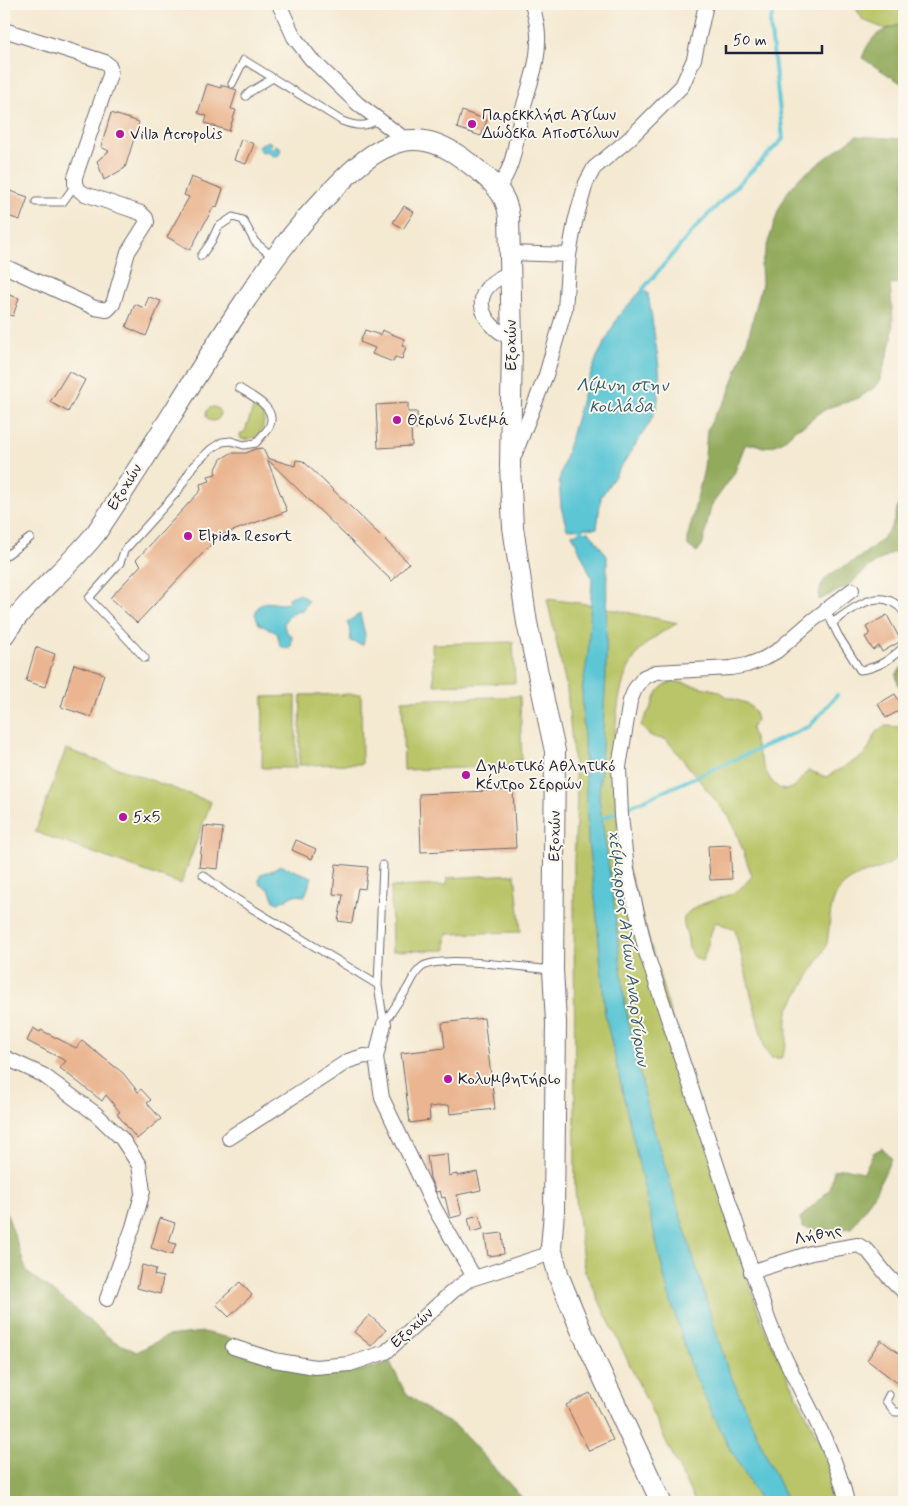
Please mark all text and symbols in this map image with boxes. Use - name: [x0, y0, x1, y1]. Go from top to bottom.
- scale bar: [726, 22, 822, 54]
- text: 50 m: [733, 31, 767, 51]
- place label: Παρεκκλήσι Αγίων Δώδεκα Αποστόλων: [482, 105, 619, 144]
- marker: Παρεκκλήσι Αγίων Δώδεκα Αποστόλων: [466, 118, 478, 130]
- place label: Villa Acropolis: [130, 124, 223, 145]
- marker: Villa Acropolis: [114, 128, 126, 140]
- street label: Εξοχών: [501, 320, 522, 370]
- water label: Λίμνη στην κοιλάδα: [576, 374, 670, 419]
- place label: Θερινό Σινεμά: [407, 410, 509, 431]
- marker: Θερινό Σινεμά: [391, 414, 403, 426]
- street label: Εξοχών: [103, 460, 147, 514]
- place label: Elpida Resort: [198, 526, 293, 547]
- marker: Elpida Resort: [182, 530, 194, 542]
- place label: Δημοτικό Αθλητικό Κέντρο Σερρών: [476, 756, 615, 795]
- marker: Δημοτικό Αθλητικό Κέντρο Σερρών: [460, 769, 472, 781]
- place label: 5x5: [133, 807, 160, 828]
- street label: Εξοχών: [544, 810, 566, 862]
- marker: 5x5: [117, 811, 129, 823]
- water label: χείμαρρος Αγίων Αναργύρων: [602, 829, 655, 1069]
- place label: Κολυμβητήριο: [458, 1069, 561, 1090]
- marker: Κολυμβητήριο: [442, 1073, 454, 1085]
- street label: Λήθης: [792, 1220, 844, 1250]
- street label: Εξοχών: [386, 1303, 438, 1353]

